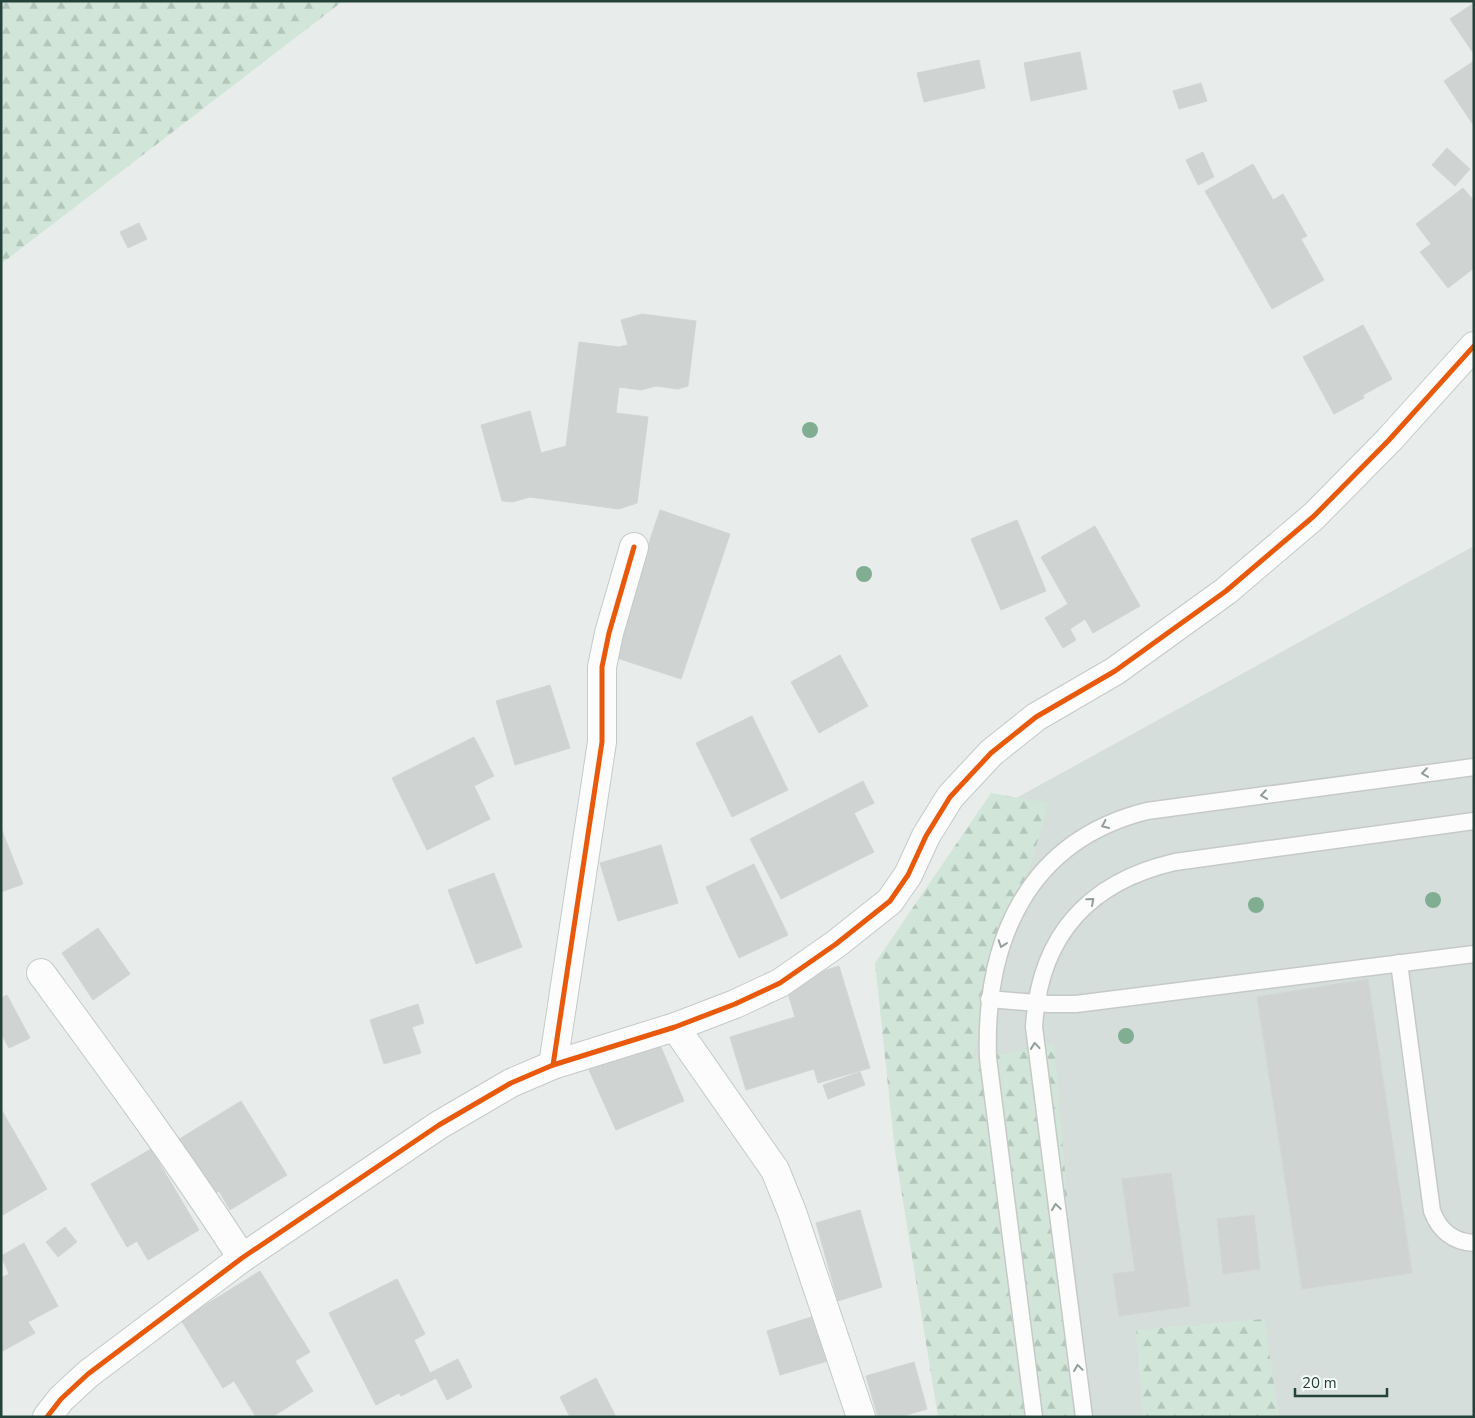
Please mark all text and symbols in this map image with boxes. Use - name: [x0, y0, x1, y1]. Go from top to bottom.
- one-way arrow: [1421, 767, 1429, 778]
- one-way arrow: [1260, 790, 1269, 800]
- one-way arrow: [1101, 819, 1110, 830]
- one-way arrow: [1086, 898, 1095, 907]
- one-way arrow: [998, 939, 1008, 948]
- one-way arrow: [1030, 1042, 1041, 1050]
- one-way arrow: [1051, 1203, 1062, 1211]
- one-way arrow: [1073, 1364, 1083, 1373]
- scale bar: [1295, 1366, 1388, 1398]
- text: 20 m: [1302, 1373, 1337, 1393]

